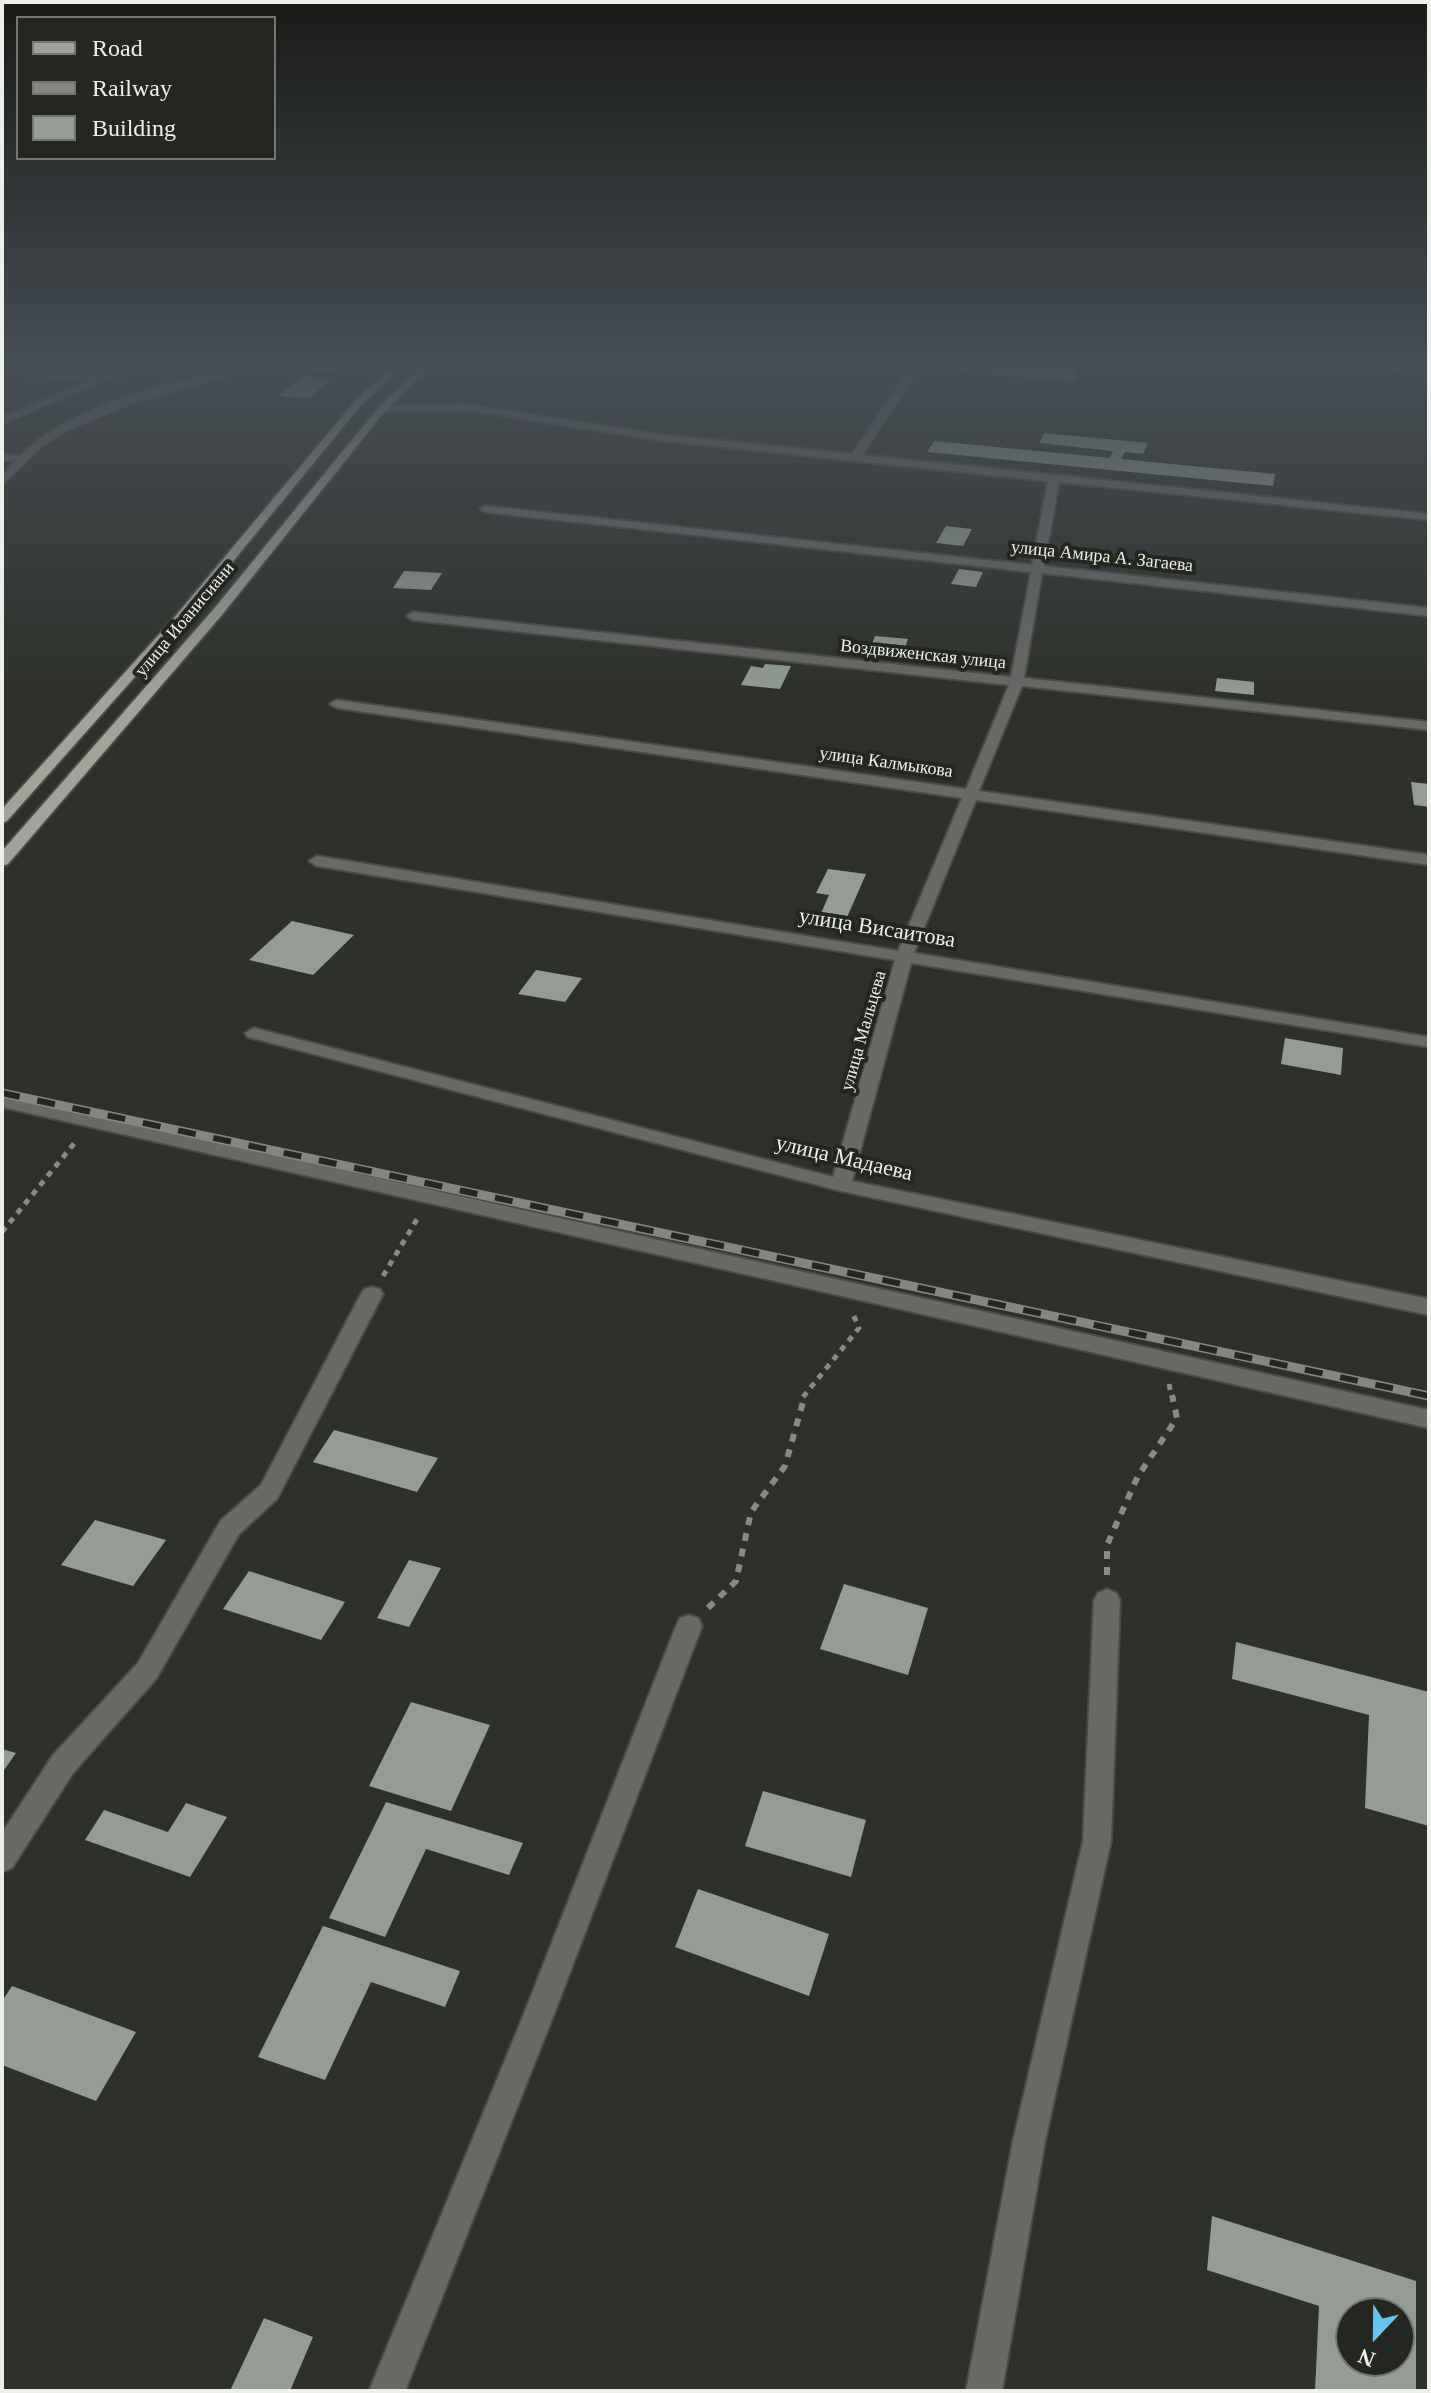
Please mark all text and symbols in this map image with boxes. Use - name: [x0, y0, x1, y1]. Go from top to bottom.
- legend: [16, 16, 276, 160]
- text: Road: [92, 35, 143, 61]
- text: Railway: [92, 75, 172, 101]
- text: Building: [92, 115, 176, 141]
- street label: улица Амира А. Загаева: [1010, 537, 1194, 577]
- street label: улица Иоанисиани: [131, 558, 239, 682]
- street label: Воздвиженская улица: [839, 636, 1007, 674]
- street label: улица Калмыкова: [818, 743, 954, 783]
- street label: улица Висаитова: [797, 904, 957, 954]
- street label: улица Мальцева: [837, 968, 891, 1094]
- street label: улица Мадаева: [773, 1130, 915, 1188]
- north arrow: [1335, 2297, 1415, 2377]
- text: N: [1355, 2343, 1379, 2372]

